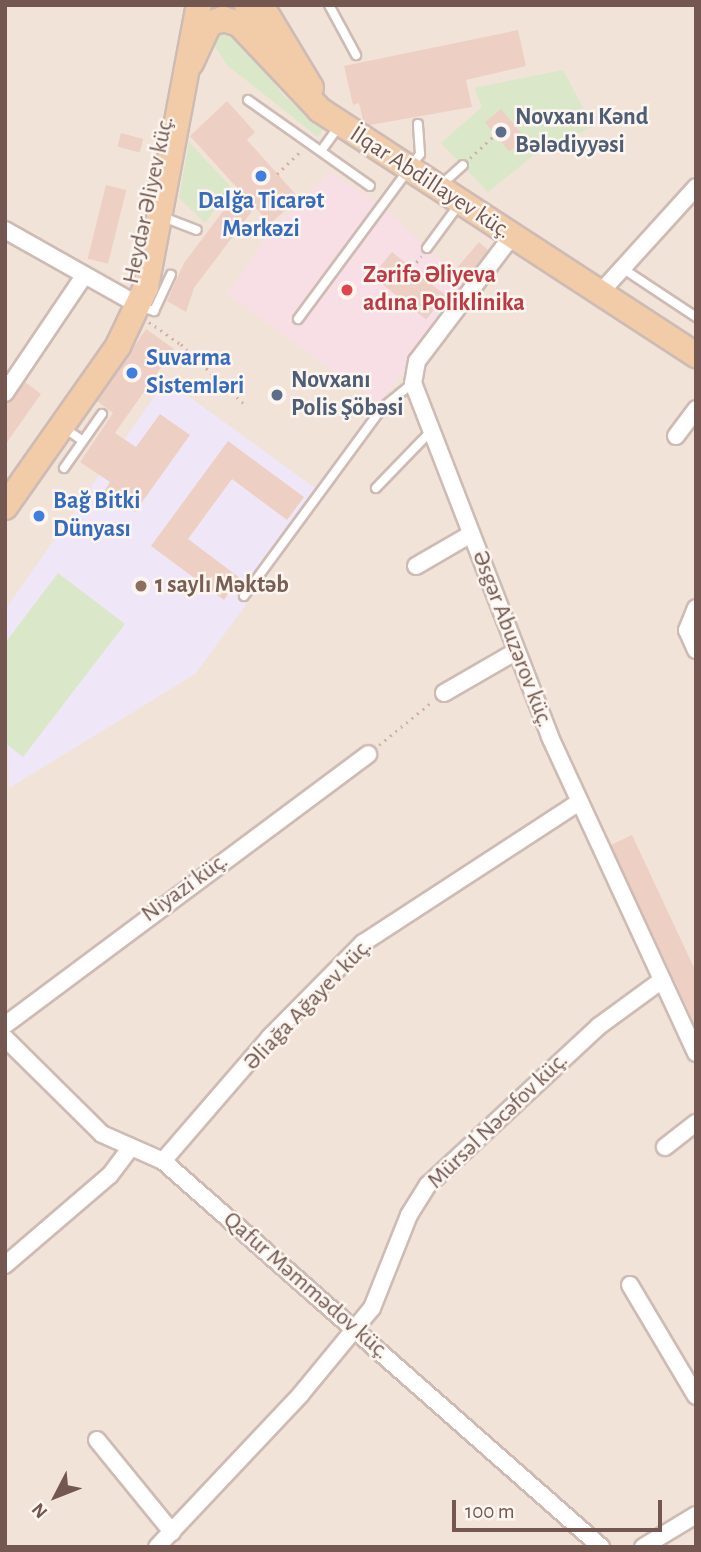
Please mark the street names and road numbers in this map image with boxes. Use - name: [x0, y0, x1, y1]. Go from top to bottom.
- street label: Heydər Əliyev küç.: [117, 114, 181, 286]
- street label: İlqar Abdillayev küç.: [344, 120, 516, 246]
- street label: Əsgər Abuzərov küç.: [465, 546, 559, 732]
- street label: Niyazi küç.: [136, 847, 234, 929]
- street label: Əliağa Ağayev küç.: [238, 933, 378, 1077]
- street label: Mürsəl Nəcəfov küç.: [422, 1047, 574, 1195]
- street label: Qafur Məmmədov küç.: [217, 1206, 395, 1366]

